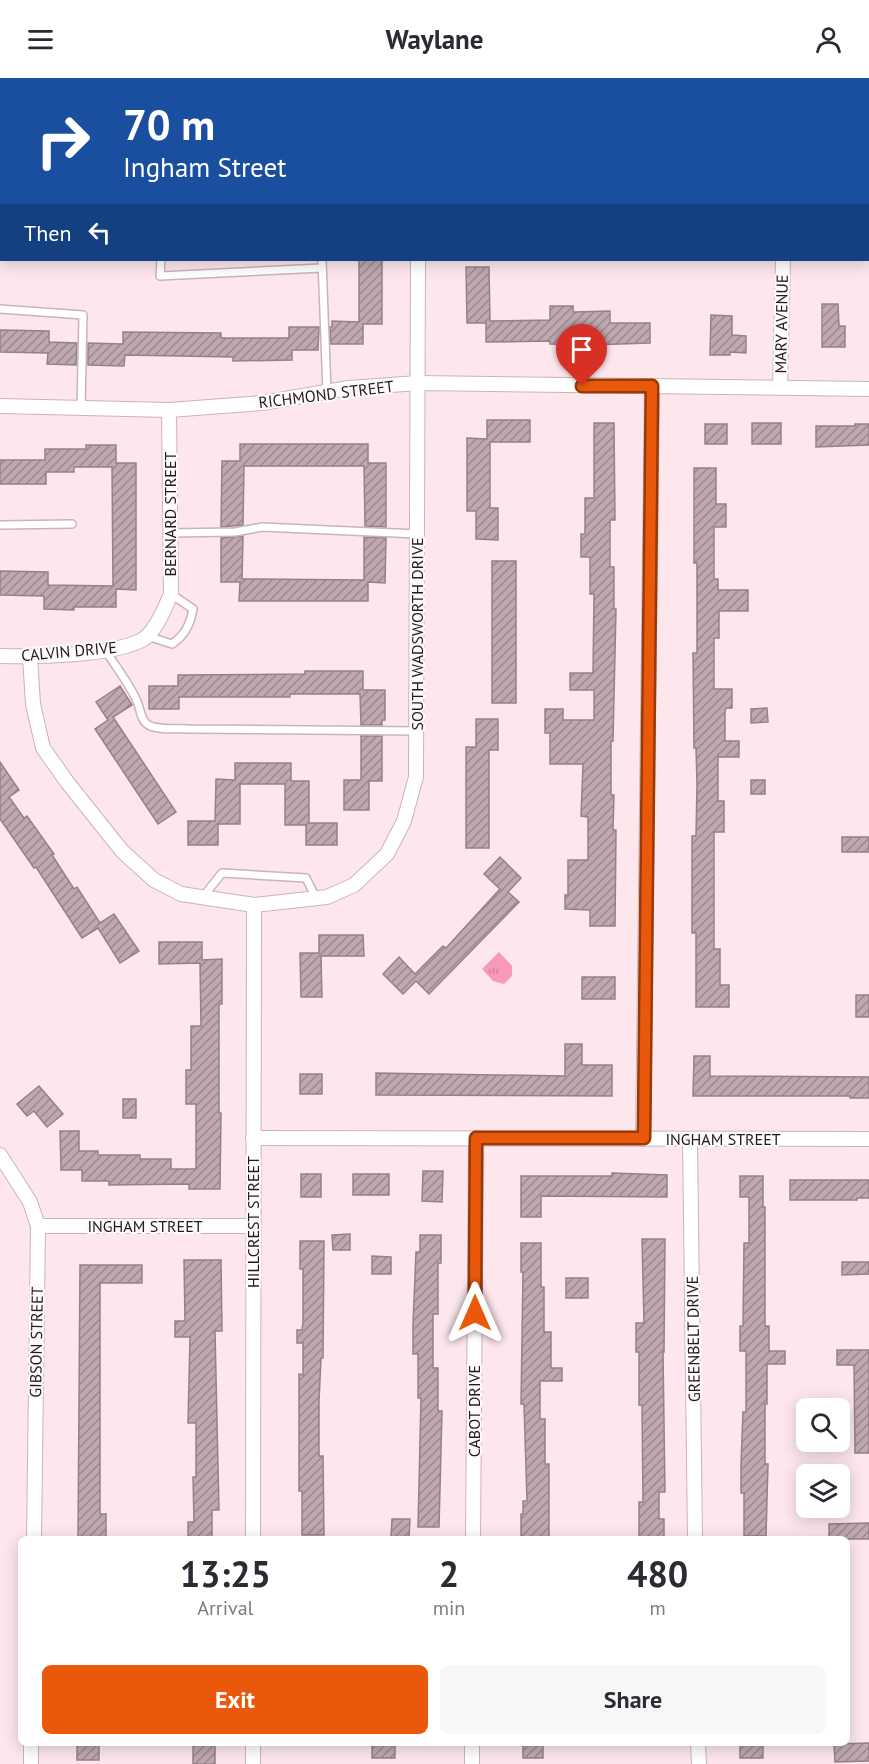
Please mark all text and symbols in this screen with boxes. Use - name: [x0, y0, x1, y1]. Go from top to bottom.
- text: Waylane: [385, 22, 484, 56]
- icon: menu: [24, 23, 57, 56]
- icon: person: [812, 23, 845, 56]
- text: 70 m: [123, 97, 215, 152]
- icon: right: [24, 102, 102, 180]
- text: Ingham Street: [123, 150, 286, 184]
- icon: left: [83, 216, 116, 249]
- text: Then: [24, 219, 71, 247]
- street label: MARY AVENUE: [770, 274, 792, 374]
- pin: [556, 324, 607, 386]
- icon: arrive: [565, 333, 598, 366]
- street label: RICHMOND STREET: [257, 376, 395, 412]
- street label: BERNARD STREET: [160, 452, 180, 576]
- street label: SOUTH WADSWORTH DRIVE: [407, 537, 427, 731]
- street label: CALVIN DRIVE: [20, 637, 118, 665]
- street label: INGHAM STREET: [665, 1129, 781, 1149]
- street label: HILLCREST STREET: [243, 1156, 263, 1288]
- street label: INGHAM STREET: [87, 1216, 203, 1236]
- street label: GREENBELT DRIVE: [682, 1276, 704, 1402]
- position arrow: [443, 1281, 507, 1345]
- street label: GIBSON STREET: [25, 1286, 47, 1398]
- street label: CABOT DRIVE: [464, 1365, 484, 1457]
- map controls: [796, 1398, 850, 1518]
- button: search: [796, 1398, 850, 1452]
- button: layers: [796, 1464, 850, 1518]
- text: 13:25: [180, 1550, 271, 1597]
- text: 2: [439, 1550, 459, 1597]
- text: 480: [627, 1550, 688, 1597]
- text: Arrival: [197, 1595, 253, 1621]
- text: min: [433, 1595, 465, 1621]
- text: m: [650, 1595, 666, 1621]
- button: Exit: [42, 1665, 428, 1734]
- button: Share: [440, 1665, 826, 1734]

